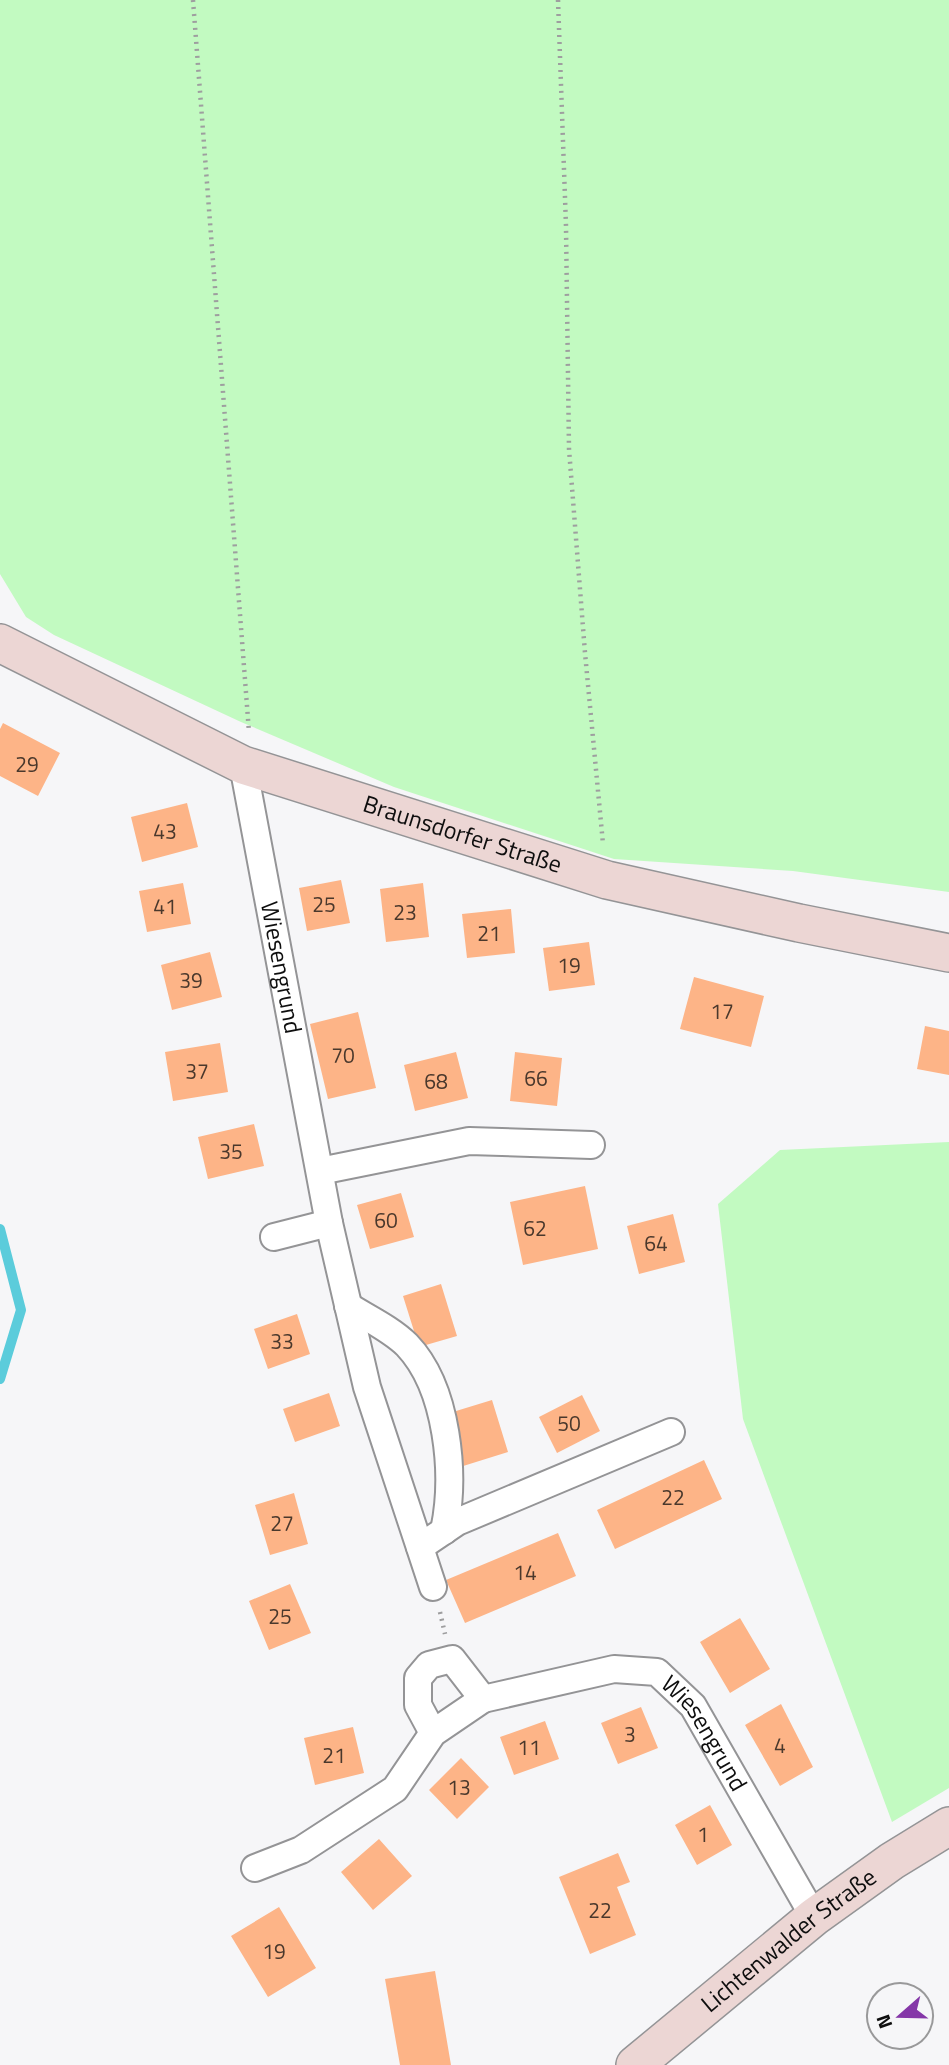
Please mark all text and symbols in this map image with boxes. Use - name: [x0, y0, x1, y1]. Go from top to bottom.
- house number: 29: [15, 748, 39, 780]
- street label: Braunsdorfer Straße: [359, 785, 567, 882]
- house number: 43: [153, 815, 177, 847]
- house number: 25: [312, 888, 336, 920]
- house number: 41: [153, 890, 177, 922]
- house number: 23: [393, 896, 417, 928]
- street label: Wiesengrund: [252, 898, 312, 1036]
- house number: 21: [477, 917, 501, 949]
- house number: 19: [557, 949, 581, 981]
- house number: 39: [179, 964, 203, 996]
- house number: 17: [710, 995, 734, 1027]
- house number: 70: [331, 1039, 355, 1071]
- house number: 37: [185, 1055, 209, 1087]
- house number: 66: [524, 1062, 548, 1094]
- house number: 68: [424, 1065, 448, 1097]
- house number: 35: [219, 1135, 243, 1167]
- house number: 60: [374, 1204, 398, 1236]
- house number: 62: [523, 1212, 547, 1244]
- house number: 64: [644, 1227, 668, 1259]
- house number: 33: [270, 1325, 294, 1357]
- house number: 50: [557, 1407, 581, 1439]
- house number: 22: [661, 1481, 685, 1513]
- house number: 27: [270, 1507, 294, 1539]
- house number: 14: [513, 1556, 537, 1588]
- house number: 25: [268, 1600, 292, 1632]
- street label: Wiesengrund: [654, 1666, 757, 1798]
- house number: 3: [624, 1718, 636, 1750]
- house number: 4: [774, 1729, 786, 1761]
- house number: 11: [517, 1731, 541, 1763]
- house number: 21: [322, 1739, 346, 1771]
- house number: 13: [447, 1771, 471, 1803]
- house number: 1: [697, 1818, 709, 1850]
- street label: Lichtenwalder Straße: [693, 1859, 883, 2020]
- house number: 22: [588, 1894, 612, 1926]
- house number: 19: [262, 1935, 286, 1967]
- north arrow: [865, 1981, 935, 2051]
- text: N: [868, 2011, 899, 2033]

